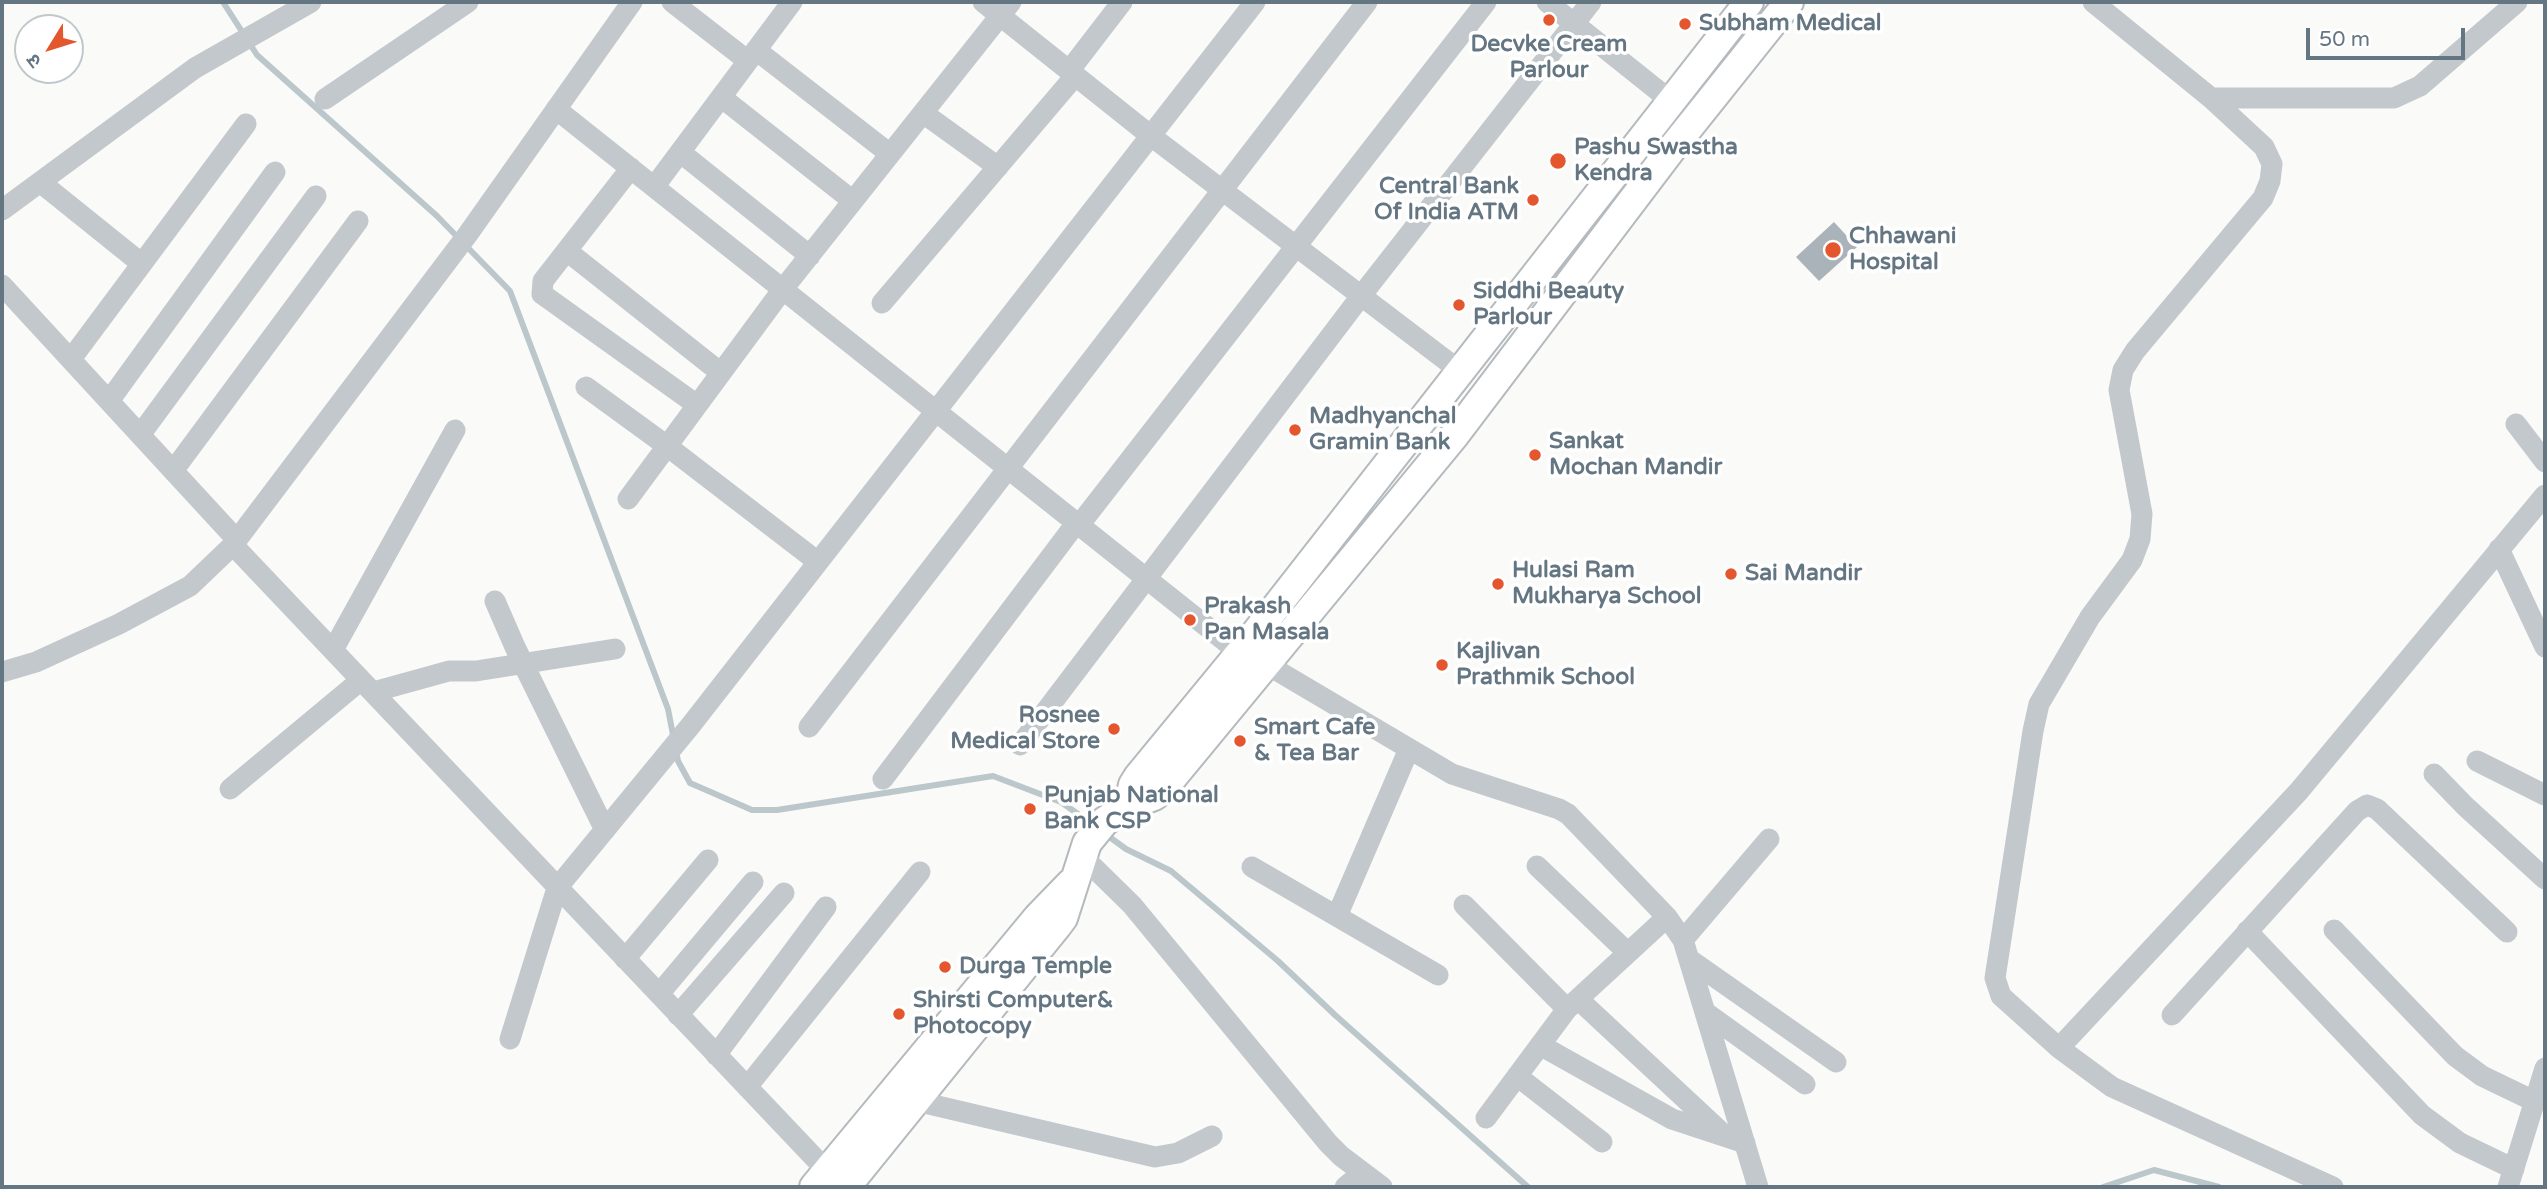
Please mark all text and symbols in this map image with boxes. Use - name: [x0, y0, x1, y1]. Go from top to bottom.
- place label: Subham Medical: [1699, 10, 1882, 38]
- marker: Decvke Cream Parlour: [1541, 12, 1557, 28]
- north arrow: [14, 14, 84, 84]
- scale bar: [2309, 14, 2468, 58]
- marker: Subham Medical: [1677, 16, 1693, 32]
- text: 50 m: [2319, 27, 2370, 52]
- place label: Decvke Cream Parlour: [1471, 31, 1627, 85]
- text: उ: [22, 50, 46, 72]
- place label: Pashu Swastha Kendra: [1574, 134, 1738, 188]
- marker: Pashu Swastha Kendra: [1548, 151, 1568, 171]
- place label: Central Bank Of India ATM: [1374, 173, 1519, 227]
- marker: Central Bank Of India ATM: [1525, 192, 1541, 208]
- place label: Chhawani Hospital: [1849, 223, 1956, 277]
- marker: Chhawani Hospital: [1823, 240, 1843, 260]
- place label: Siddhi Beauty Parlour: [1473, 278, 1624, 332]
- marker: Siddhi Beauty Parlour: [1451, 297, 1467, 313]
- place label: Madhyanchal Gramin Bank: [1309, 403, 1457, 457]
- marker: Madhyanchal Gramin Bank: [1287, 422, 1303, 438]
- place label: Sankat Mochan Mandir: [1549, 428, 1722, 482]
- marker: Sankat Mochan Mandir: [1527, 447, 1543, 463]
- place label: Hulasi Ram Mukharya School: [1512, 557, 1701, 611]
- place label: Sai Mandir: [1745, 560, 1862, 588]
- marker: Sai Mandir: [1723, 566, 1739, 582]
- marker: Hulasi Ram Mukharya School: [1490, 576, 1506, 592]
- place label: Prakash Pan Masala: [1204, 593, 1330, 647]
- marker: Prakash Pan Masala: [1182, 612, 1198, 628]
- place label: Kajlivan Prathmik School: [1456, 638, 1635, 692]
- marker: Kajlivan Prathmik School: [1434, 657, 1450, 673]
- place label: Rosnee Medical Store: [950, 702, 1100, 756]
- place label: Smart Cafe & Tea Bar: [1254, 714, 1375, 768]
- marker: Rosnee Medical Store: [1106, 721, 1122, 737]
- marker: Smart Cafe & Tea Bar: [1232, 733, 1248, 749]
- place label: Punjab National Bank CSP: [1044, 782, 1219, 836]
- marker: Punjab National Bank CSP: [1022, 801, 1038, 817]
- place label: Durga Temple: [959, 953, 1112, 981]
- marker: Durga Temple: [937, 959, 953, 975]
- place label: Shirsti Computer& Photocopy: [913, 987, 1113, 1041]
- marker: Shirsti Computer& Photocopy: [891, 1006, 907, 1022]

